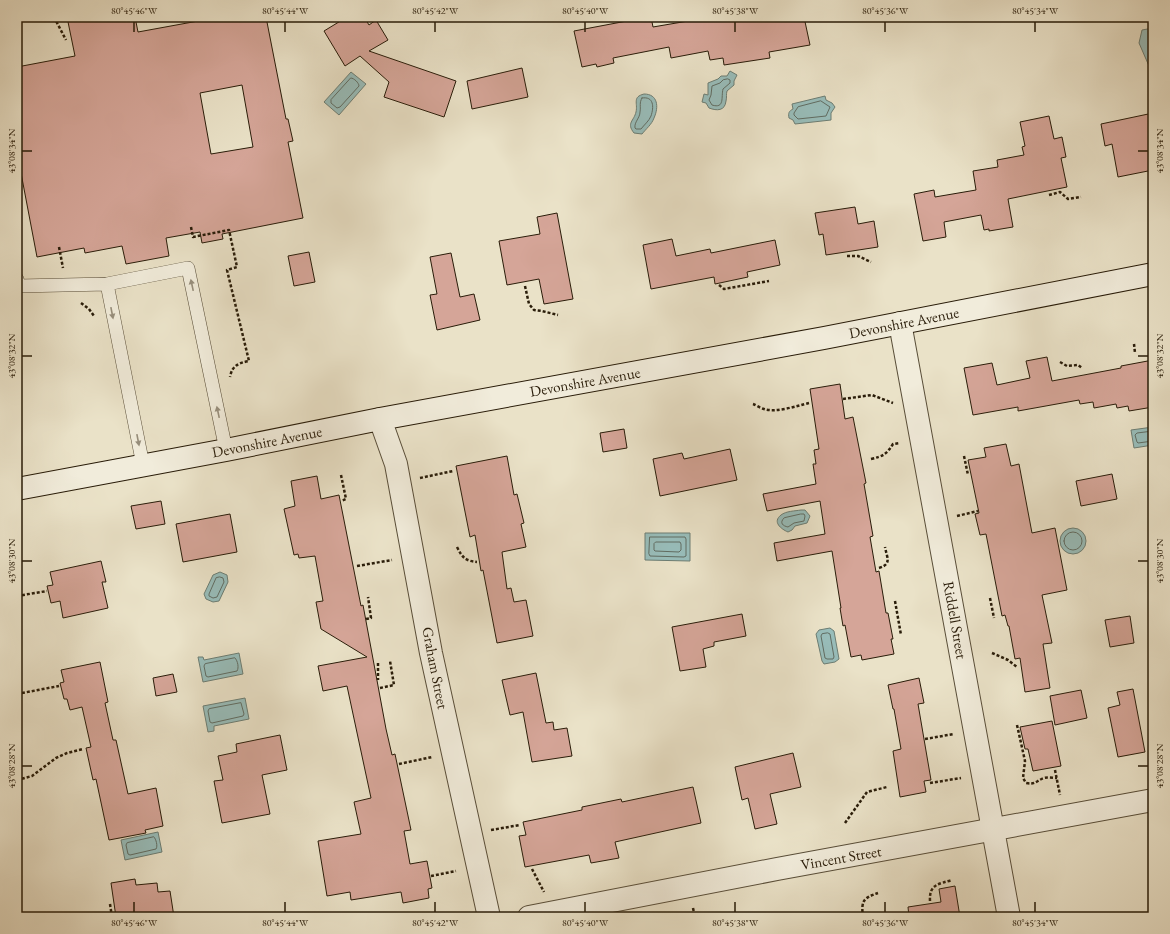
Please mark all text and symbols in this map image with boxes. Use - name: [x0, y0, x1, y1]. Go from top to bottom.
- text: 80°45'46"W: [111, 4, 158, 17]
- text: 80°45'44"W: [262, 4, 309, 17]
- text: 80°45'42"W: [412, 4, 459, 17]
- text: 80°45'40"W: [562, 4, 609, 17]
- text: 80°45'38"W: [712, 4, 759, 17]
- text: 80°45'36"W: [862, 4, 909, 17]
- text: 80°45'34"W: [1012, 4, 1059, 17]
- text: 43°08'34"N: [5, 128, 18, 173]
- text: 43°08'34"N: [1153, 128, 1166, 173]
- one-way arrow: [188, 279, 194, 291]
- street label: Devonshire Avenue: [847, 302, 961, 343]
- one-way arrow: [110, 307, 116, 319]
- text: 43°08'32"N: [5, 333, 18, 378]
- text: 43°08'32"N: [1153, 333, 1166, 378]
- street label: Devonshire Avenue: [528, 362, 642, 401]
- one-way arrow: [214, 406, 220, 418]
- street label: Devonshire Avenue: [210, 421, 324, 462]
- one-way arrow: [136, 434, 142, 446]
- text: 43°08'30"N: [5, 538, 18, 583]
- text: 43°08'30"N: [1153, 538, 1166, 583]
- street label: Riddell Street: [939, 580, 972, 661]
- street label: Graham Street: [418, 625, 453, 711]
- text: 43°08'28"N: [5, 743, 18, 788]
- text: 43°08'28"N: [1153, 743, 1166, 788]
- street label: Vincent Street: [799, 841, 883, 874]
- text: 80°45'46"W: [111, 916, 158, 929]
- text: 80°45'44"W: [262, 916, 309, 929]
- text: 80°45'42"W: [412, 916, 459, 929]
- text: 80°45'40"W: [562, 916, 609, 929]
- text: 80°45'38"W: [712, 916, 759, 929]
- text: 80°45'36"W: [862, 916, 909, 929]
- text: 80°45'34"W: [1012, 916, 1059, 929]

